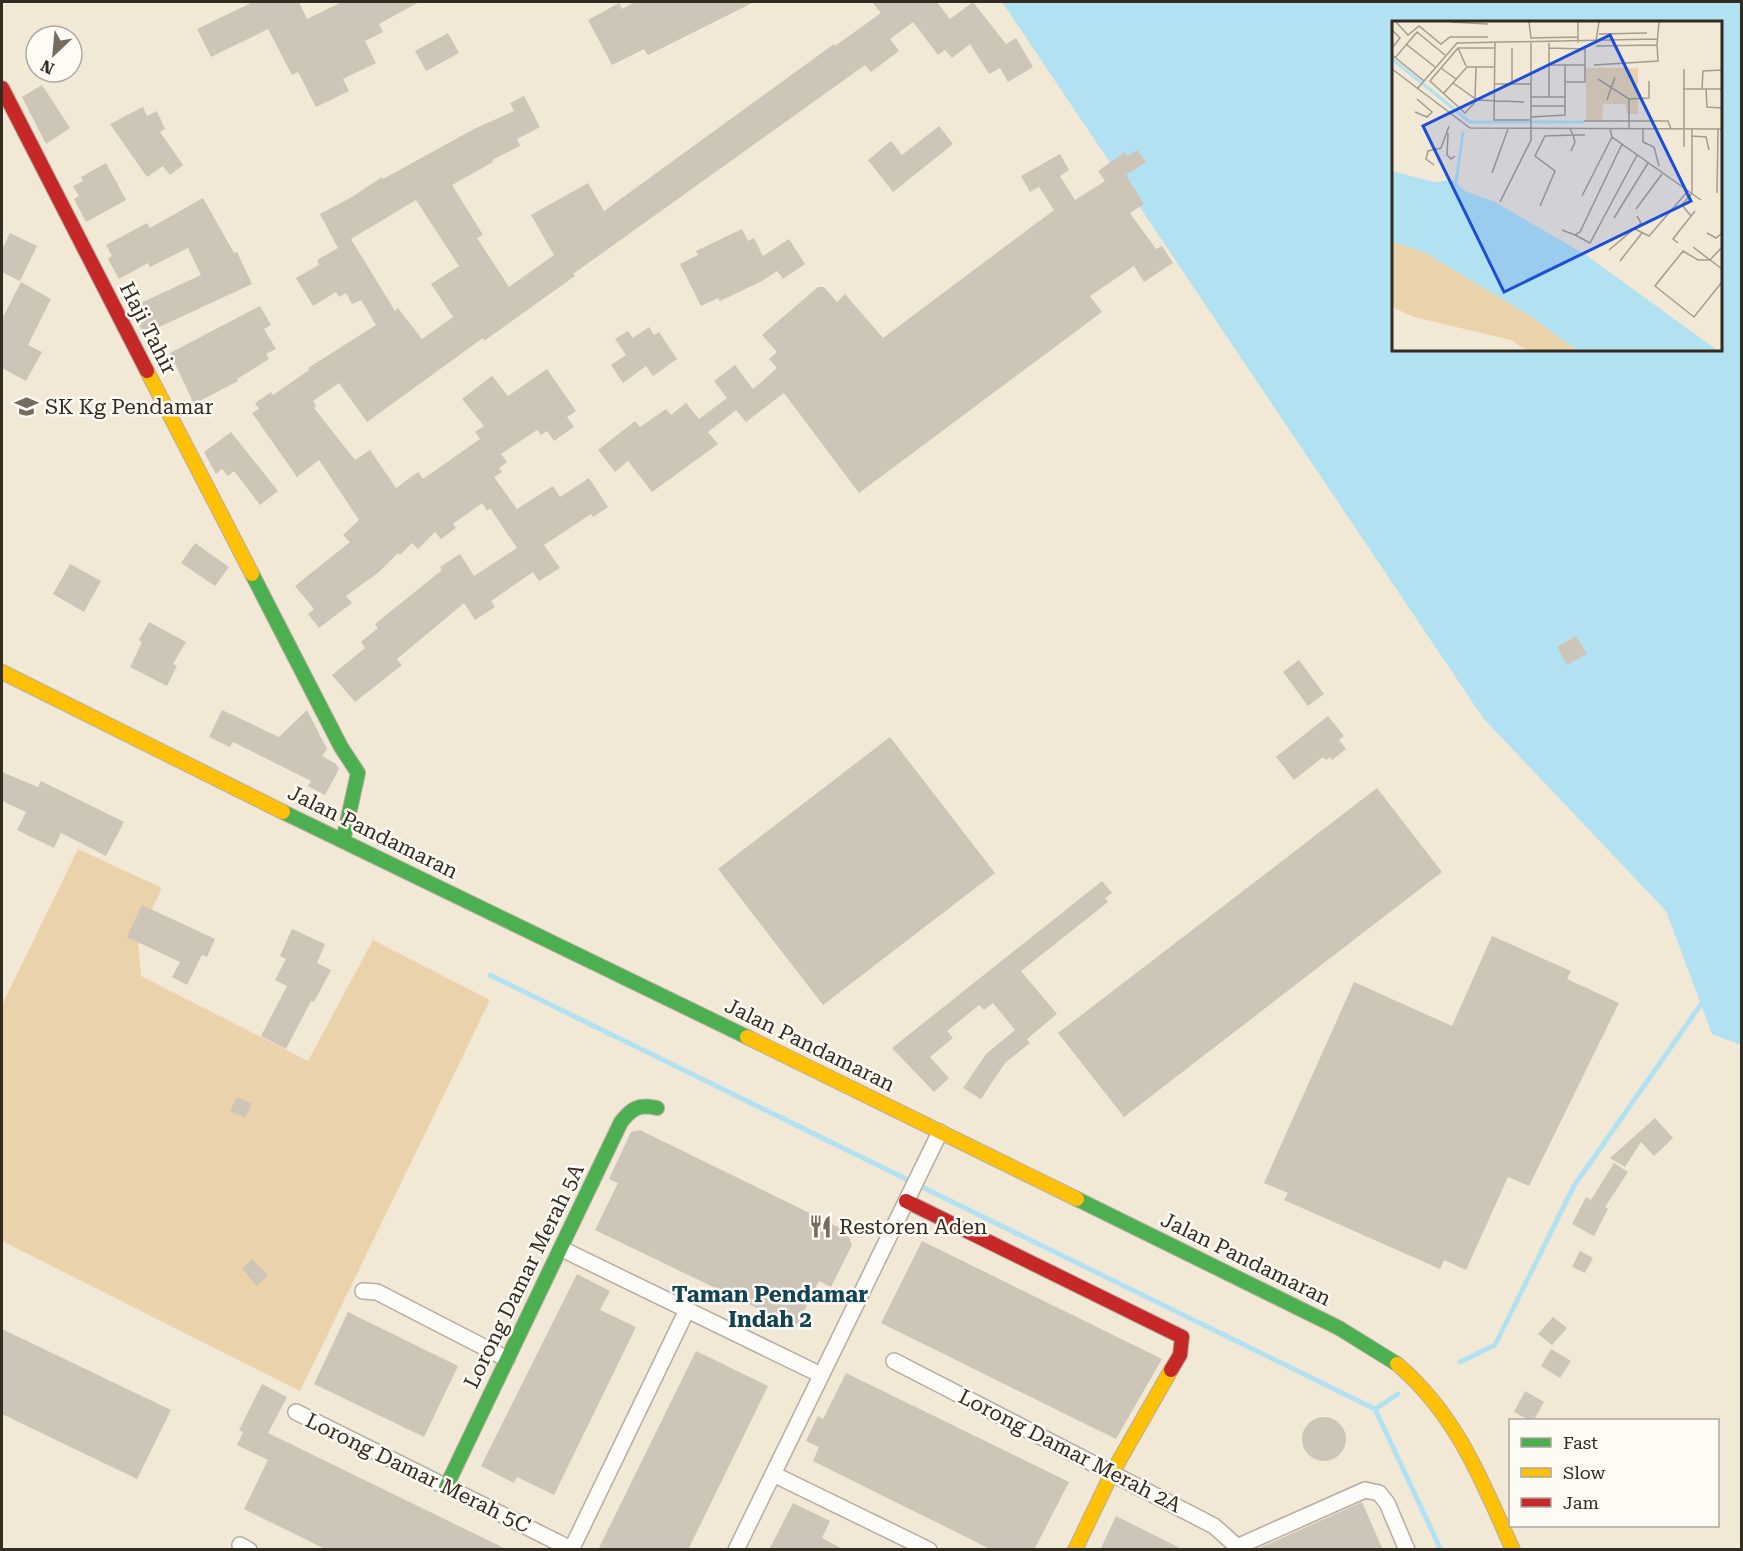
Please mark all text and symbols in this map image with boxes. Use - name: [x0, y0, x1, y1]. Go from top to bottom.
- inset map: [1392, 21, 1722, 351]
- north arrow: [24, 24, 84, 84]
- text: N: [38, 56, 57, 78]
- street label: Haji Tahir: [115, 278, 182, 378]
- school or university icon: SK Kg Pendamar: [14, 394, 40, 420]
- place label: SK Kg Pendamar: [45, 395, 214, 419]
- street label: Jalan Pandamaran: [284, 780, 462, 884]
- street label: Jalan Pandamaran: [721, 993, 899, 1097]
- street label: Lorong Damar Merah 5A: [459, 1160, 589, 1392]
- street label: Jalan Pandamaran: [1157, 1207, 1335, 1311]
- restaurant icon: Restoren Aden: [808, 1214, 834, 1240]
- place label: Restoren Aden: [839, 1215, 988, 1239]
- district label: Taman Pendamar Indah 2: [672, 1282, 868, 1332]
- street label: Lorong Damar Merah 2A: [955, 1384, 1186, 1518]
- street label: Lorong Damar Merah 5C: [302, 1408, 534, 1538]
- legend: [1509, 1419, 1719, 1527]
- text: Fast: [1563, 1432, 1598, 1453]
- text: Slow: [1563, 1462, 1605, 1483]
- text: Jam: [1563, 1492, 1599, 1513]

